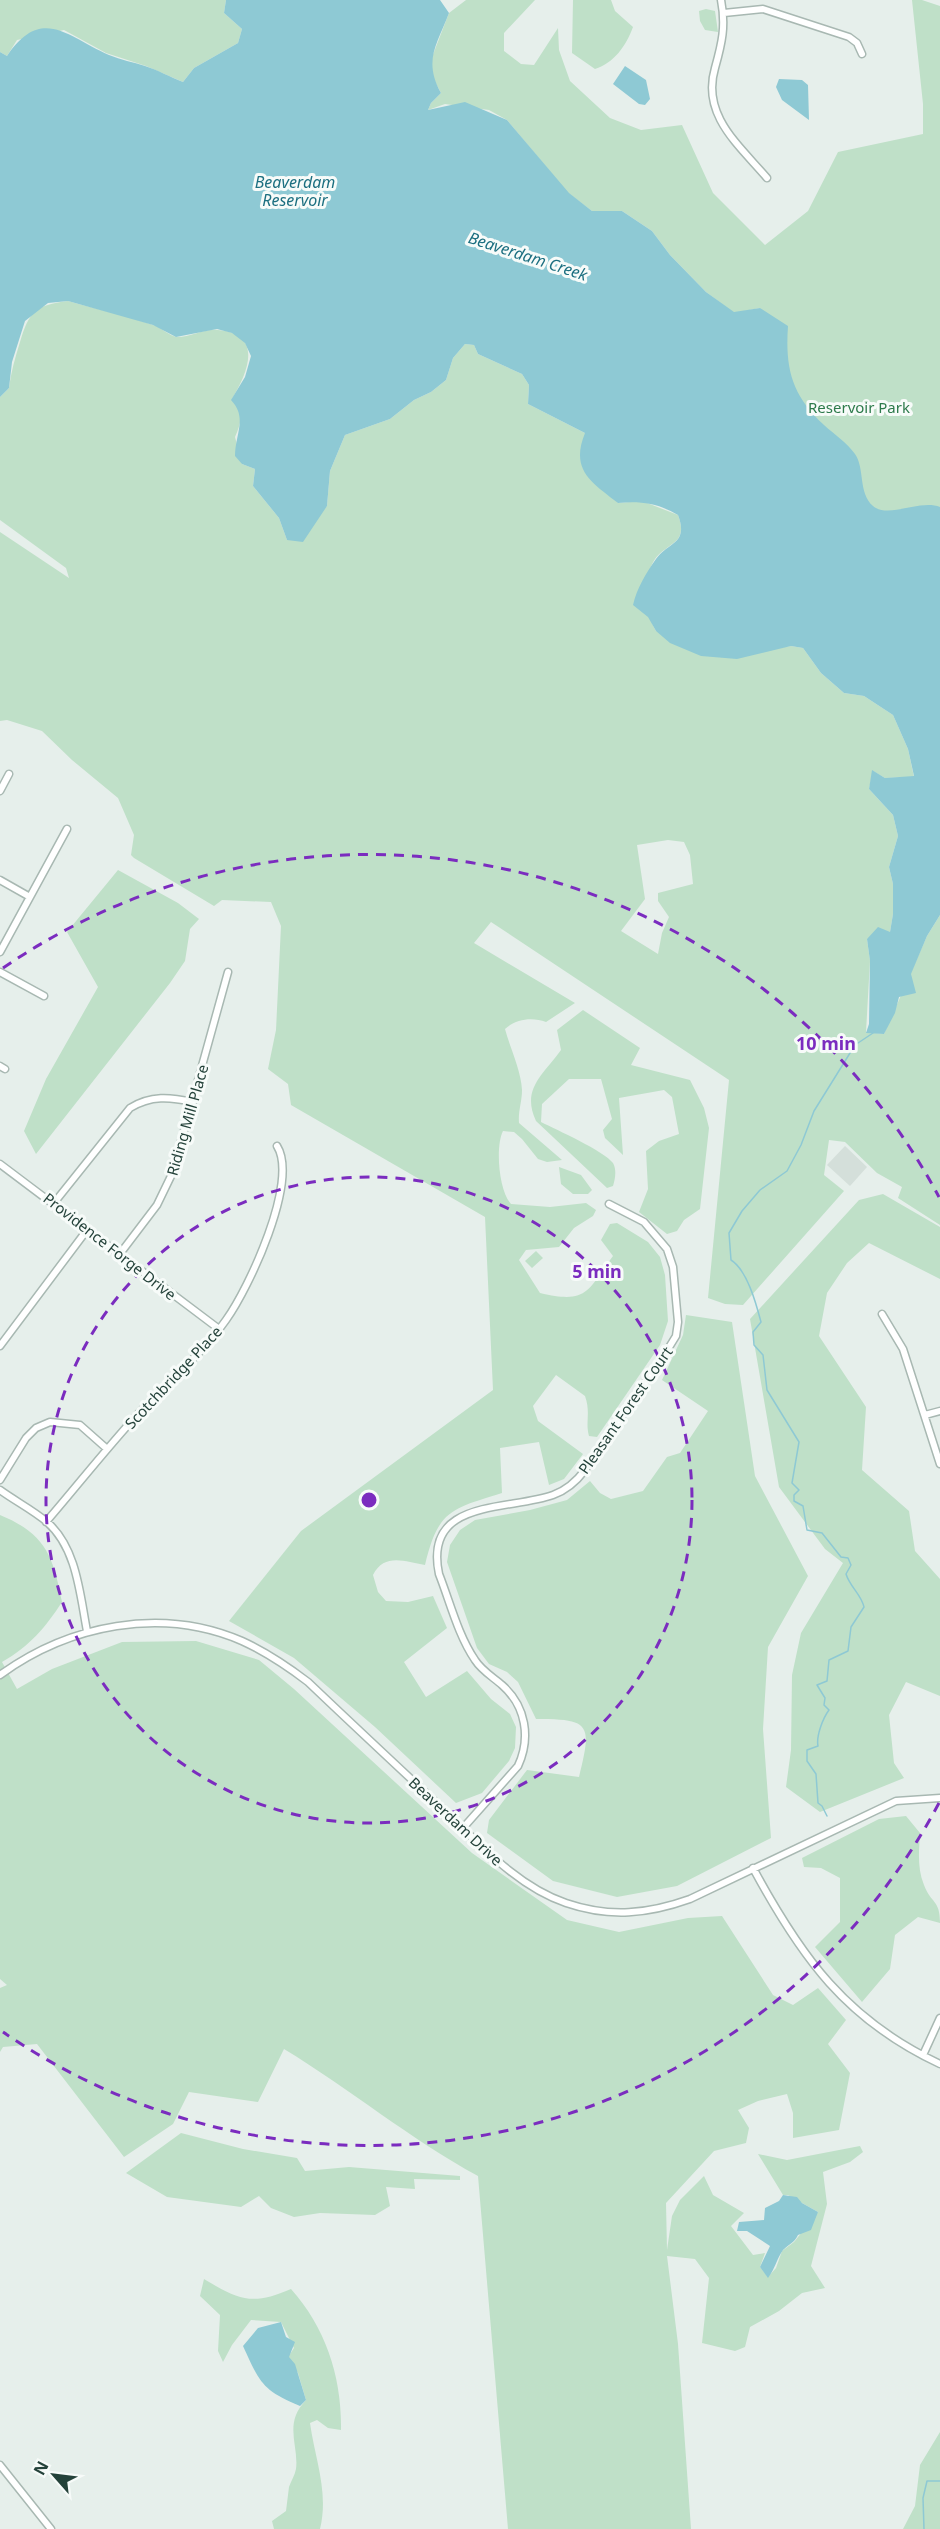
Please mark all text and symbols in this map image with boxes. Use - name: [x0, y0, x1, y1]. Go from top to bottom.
- water label: Beaverdam Reservoir: [255, 171, 335, 211]
- water label: Beaverdam Creek: [466, 226, 591, 286]
- park label: Reservoir Park: [808, 397, 910, 417]
- text: 10 min: [796, 1031, 856, 1055]
- street label: Riding Mill Place: [162, 1062, 212, 1178]
- street label: Providence Forge Drive: [39, 1188, 181, 1304]
- text: 5 min: [572, 1259, 622, 1283]
- street label: Scotchbridge Place: [120, 1321, 226, 1433]
- street label: Pleasant Forest Court: [573, 1342, 677, 1478]
- centre of rings: [359, 1490, 379, 1510]
- street label: Beaverdam Drive: [405, 1772, 507, 1870]
- north arrow: [24, 2445, 84, 2505]
- text: N: [28, 2457, 54, 2479]

